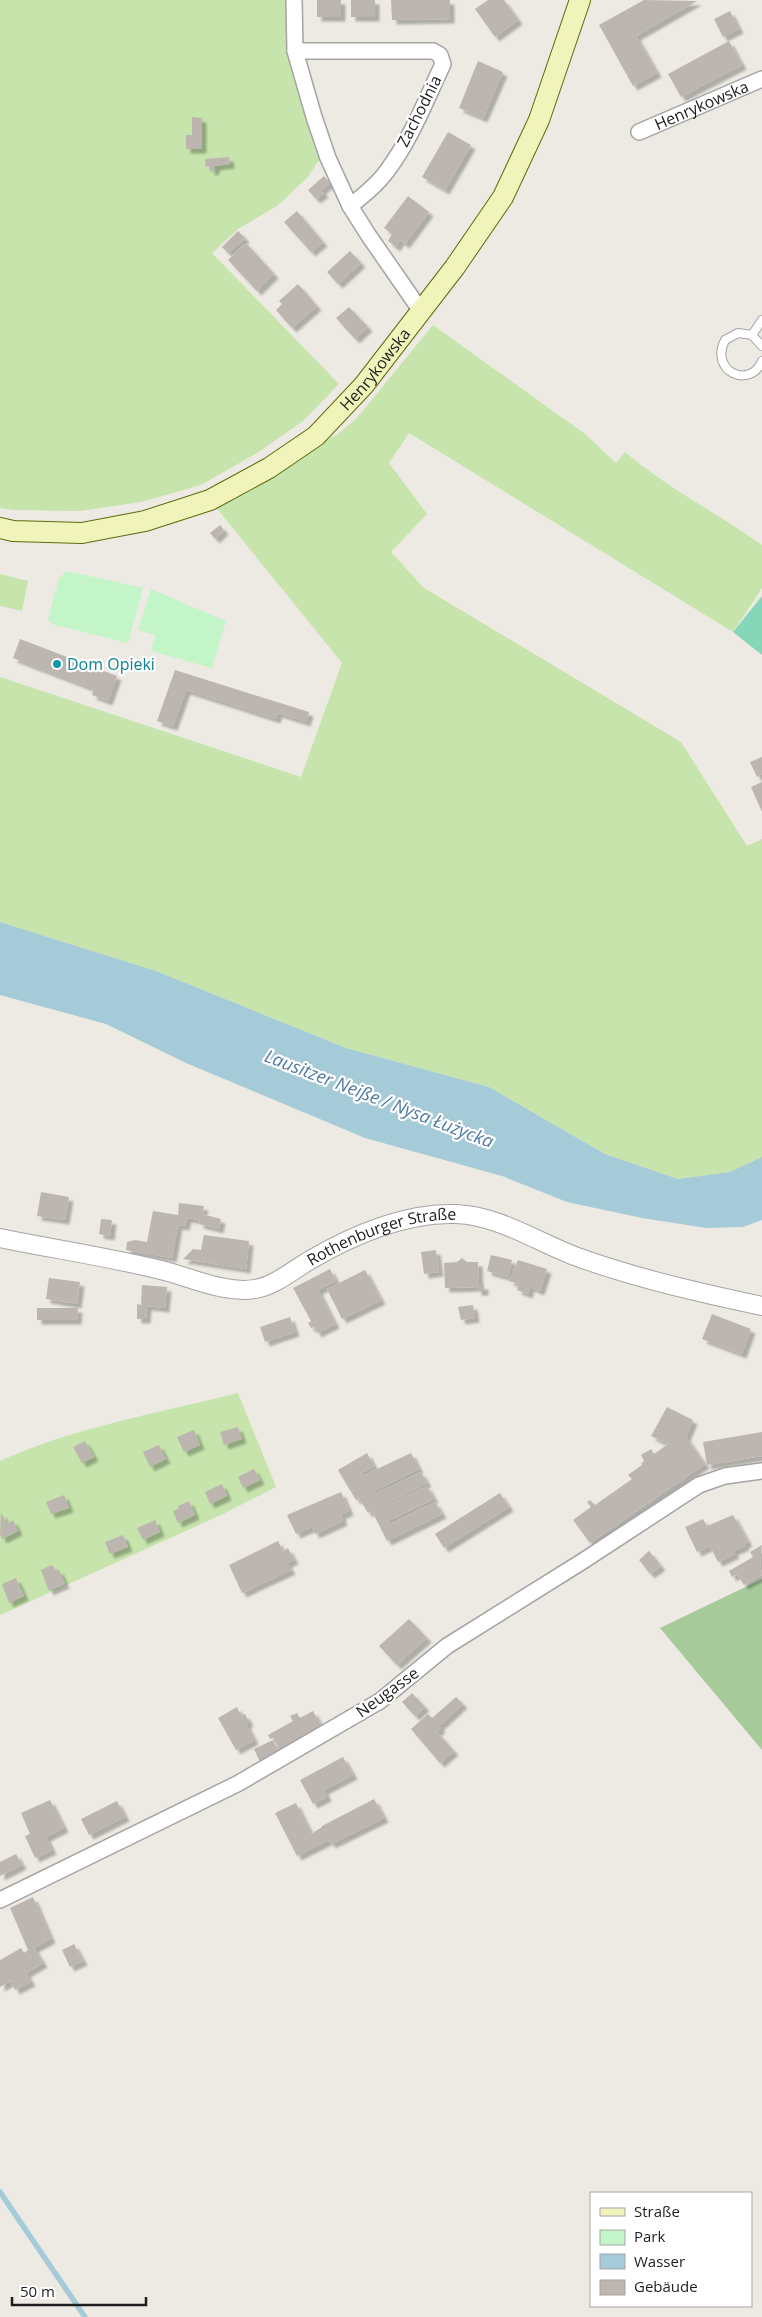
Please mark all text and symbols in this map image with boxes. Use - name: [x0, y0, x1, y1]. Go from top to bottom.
- street label: Zachodnia: [392, 71, 446, 151]
- street label: Henrykowska: [651, 75, 752, 135]
- street label: Henrykowska: [335, 323, 415, 415]
- place label: Dom Opieki: [67, 653, 155, 675]
- marker: Dom Opieki: [51, 658, 63, 670]
- water label: Lausitzer Neiße / Nysa Łużycka: [261, 1043, 497, 1153]
- street label: Rothenburger Straße: [303, 1203, 456, 1271]
- street label: Neugasse: [351, 1662, 423, 1722]
- legend: [590, 2192, 752, 2307]
- text: Straße: [634, 2201, 680, 2221]
- text: Park: [634, 2226, 665, 2246]
- text: Wasser: [634, 2251, 685, 2271]
- scale bar: [12, 2274, 146, 2306]
- text: Gebäude: [634, 2276, 698, 2296]
- text: 50 m: [20, 2281, 55, 2301]

